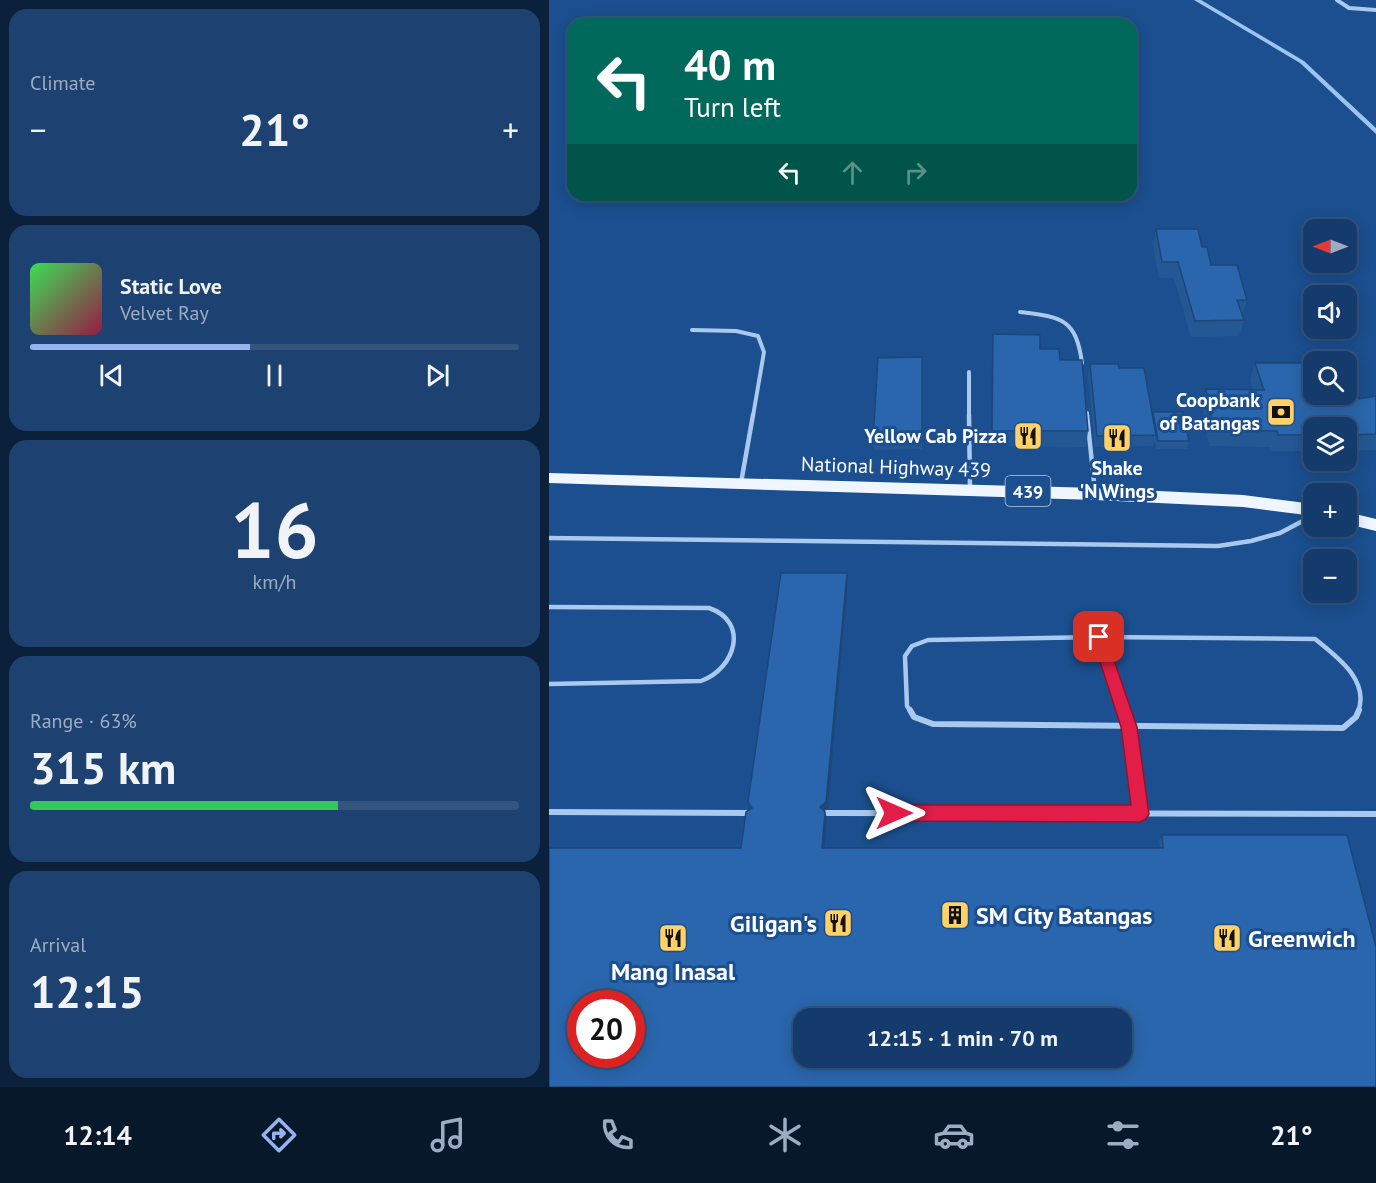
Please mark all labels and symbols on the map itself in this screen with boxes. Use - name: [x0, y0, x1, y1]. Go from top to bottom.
- north arrow: [1303, 219, 1357, 273]
- place label: Coopbank of Batangas: [1159, 387, 1260, 436]
- bank icon: Coopbank of Batangas: [1265, 396, 1297, 428]
- restaurant icon: Yellow Cab Pizza: [1012, 420, 1044, 452]
- restaurant icon: Shake 'N Wings: [1101, 422, 1133, 454]
- place label: Yellow Cab Pizza: [863, 423, 1007, 449]
- street label: National Highway 439: [801, 451, 991, 483]
- place label: Shake 'N Wings: [1079, 455, 1155, 504]
- road number: 439: [1005, 476, 1051, 506]
- pin: [1073, 611, 1124, 662]
- position arrow: [862, 781, 926, 845]
- building icon: SM City Batangas: [939, 899, 971, 931]
- place label: SM City Batangas: [976, 900, 1152, 931]
- restaurant icon: Giligan's: [822, 907, 854, 939]
- place label: Giligan's: [730, 908, 817, 939]
- restaurant icon: Mang Inasal: [657, 922, 689, 954]
- restaurant icon: Greenwich: [1211, 922, 1243, 954]
- place label: Greenwich: [1248, 923, 1356, 954]
- place label: Mang Inasal: [611, 956, 736, 987]
- speed limit sign: 20: [567, 990, 645, 1068]

